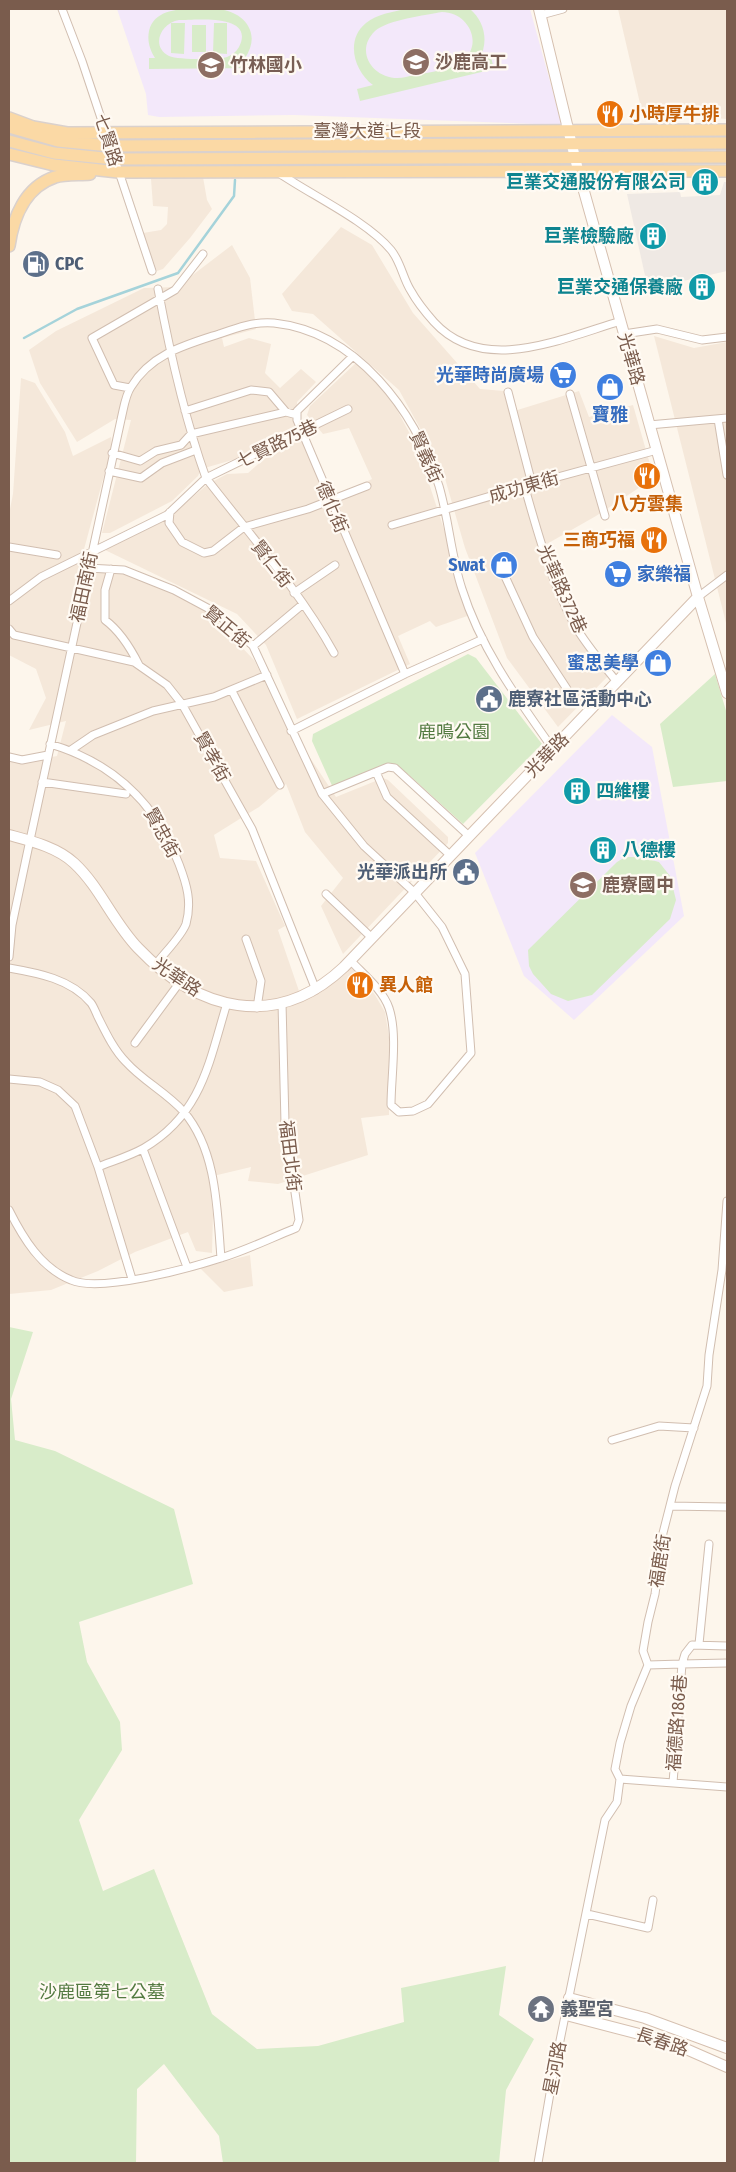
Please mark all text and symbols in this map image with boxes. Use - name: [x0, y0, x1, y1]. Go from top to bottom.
- school or university icon: 沙鹿高工: [401, 47, 431, 77]
- school or university icon: 竹林國小: [196, 50, 226, 80]
- place label: 沙鹿高工: [435, 51, 507, 73]
- place label: 竹林國小: [230, 54, 302, 76]
- restaurant icon: 小時厚牛排: [595, 99, 625, 129]
- place label: 小時厚牛排: [629, 103, 719, 125]
- street label: 七賢路: [89, 111, 127, 169]
- street label: 臺灣大道七段: [313, 120, 421, 142]
- building icon: 巨業交通股份有限公司: [690, 167, 720, 197]
- place label: 巨業交通股份有限公司: [506, 171, 686, 193]
- building icon: 巨業檢驗廠: [638, 221, 668, 251]
- place label: 巨業檢驗廠: [544, 225, 634, 247]
- fuel station icon: CPC: [21, 249, 51, 279]
- place label: CPC: [55, 253, 84, 275]
- building icon: 巨業交通保養廠: [687, 272, 717, 302]
- place label: 巨業交通保養廠: [557, 276, 683, 298]
- street label: 光華路: [613, 330, 649, 388]
- supermarket icon: 光華時尚廣場: [548, 360, 578, 390]
- place label: 光華時尚廣場: [436, 364, 544, 386]
- shop icon: 寶雅: [595, 372, 625, 402]
- place label: 寶雅: [592, 404, 628, 426]
- street label: 七賢路75巷: [233, 415, 321, 473]
- street label: 賢義街: [405, 428, 447, 486]
- restaurant icon: 八方雲集: [632, 461, 662, 491]
- street label: 成功東街: [486, 467, 562, 507]
- street label: 德化街: [311, 478, 353, 536]
- place label: 八方雲集: [611, 493, 683, 515]
- restaurant icon: 三商巧福: [639, 525, 669, 555]
- place label: 三商巧福: [563, 529, 635, 551]
- street label: 賢仁街: [247, 536, 297, 592]
- street label: 光華路372巷: [533, 541, 591, 637]
- street label: 福田南街: [66, 549, 102, 625]
- shop icon: Swat: [489, 550, 519, 580]
- place label: Swat: [448, 554, 486, 576]
- supermarket icon: 家樂福: [603, 559, 633, 589]
- place label: 家樂福: [637, 563, 691, 585]
- street label: 賢正街: [199, 601, 255, 653]
- shop icon: 蜜思美學: [643, 648, 673, 678]
- place label: 蜜思美學: [567, 652, 639, 674]
- public building icon: 鹿寮社區活動中心: [474, 684, 504, 714]
- place label: 鹿寮社區活動中心: [508, 688, 652, 710]
- park label: 鹿鳴公園: [418, 721, 490, 743]
- street label: 賢孝街: [189, 728, 235, 786]
- street label: 光華路: [520, 728, 574, 782]
- building icon: 四維樓: [562, 776, 592, 806]
- place label: 四維樓: [596, 780, 650, 802]
- street label: 賢忠街: [139, 804, 185, 862]
- building icon: 八德樓: [588, 835, 618, 865]
- place label: 八德樓: [622, 839, 676, 861]
- public building icon: 光華派出所: [451, 857, 481, 887]
- place label: 光華派出所: [357, 861, 447, 883]
- school or university icon: 鹿寮國中: [568, 870, 598, 900]
- place label: 鹿寮國中: [602, 874, 674, 896]
- street label: 光華路: [148, 953, 206, 1001]
- restaurant icon: 異人館: [345, 970, 375, 1000]
- place label: 異人館: [379, 974, 433, 996]
- street label: 福田北街: [275, 1119, 305, 1193]
- street label: 福鹿街: [645, 1533, 675, 1589]
- street label: 福德路186巷: [663, 1674, 691, 1772]
- park label: 沙鹿區第七公墓: [39, 1981, 165, 2003]
- temple icon: 義聖宮: [526, 1994, 556, 2024]
- place label: 義聖宮: [560, 1998, 614, 2020]
- street label: 長春路: [633, 2023, 691, 2061]
- street label: 星河路: [539, 2039, 571, 2097]

